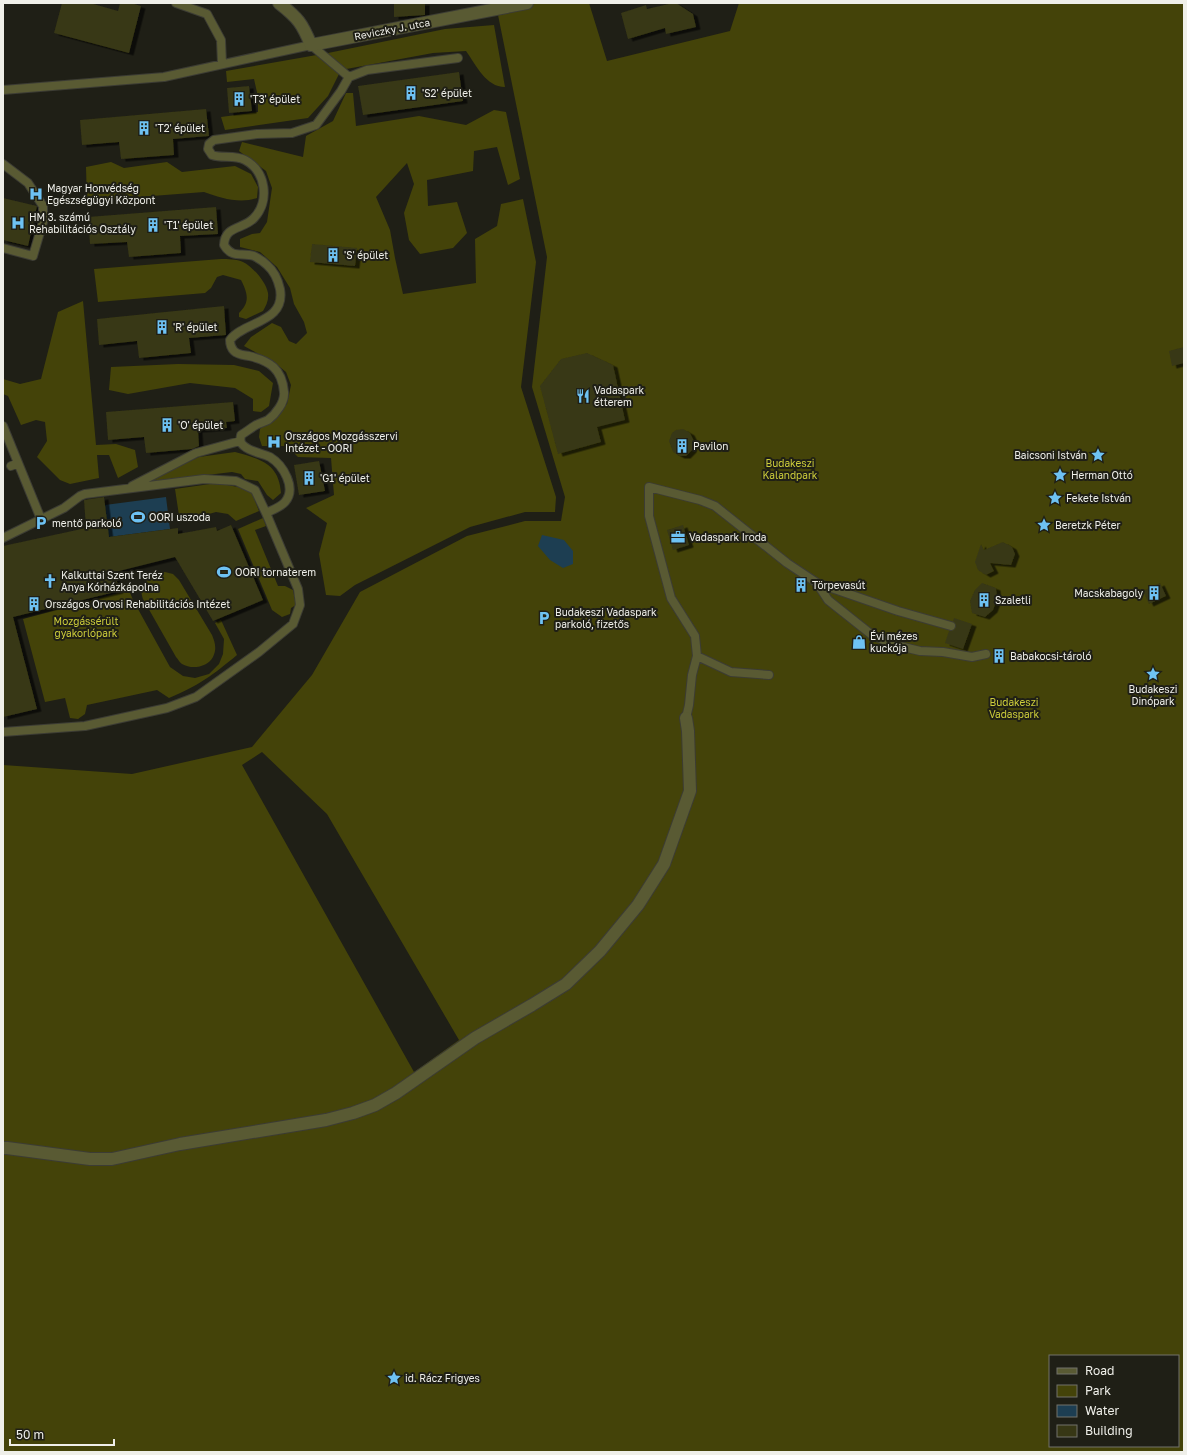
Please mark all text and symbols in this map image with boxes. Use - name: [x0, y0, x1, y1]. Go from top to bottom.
- street label: Reviczky J. utca: [353, 16, 431, 42]
- building icon: 'S2' épület: [403, 85, 419, 101]
- place label: 'S2' épület: [422, 87, 472, 99]
- building icon: 'T3' épület: [231, 91, 247, 107]
- place label: 'T3' épület: [250, 93, 300, 105]
- building icon: 'T2' épület: [136, 120, 152, 136]
- place label: 'T2' épület: [155, 122, 205, 134]
- place label: Magyar Honvédség Egészségügyi Központ: [47, 182, 156, 206]
- hospital icon: Magyar Honvédség Egészségügyi Központ: [28, 186, 44, 202]
- place label: HM 3. számú Rehabilitációs Osztály: [29, 211, 136, 235]
- hospital icon: HM 3. számú Rehabilitációs Osztály: [10, 215, 26, 231]
- building icon: 'T1' épület: [145, 217, 161, 233]
- place label: 'T1' épület: [164, 219, 213, 231]
- building icon: 'S' épület: [325, 247, 341, 263]
- place label: 'S' épület: [344, 249, 388, 261]
- building icon: 'R' épület: [154, 319, 170, 335]
- place label: 'R' épület: [173, 321, 218, 333]
- place label: Vadaspark étterem: [594, 384, 645, 408]
- restaurant icon: Vadaspark étterem: [575, 388, 591, 404]
- building icon: 'O' épület: [159, 417, 175, 433]
- place label: 'O' épület: [178, 419, 223, 431]
- place label: Országos Mozgásszervi Intézet - OORI: [285, 430, 398, 454]
- hospital icon: Országos Mozgásszervi Intézet - OORI: [266, 434, 282, 450]
- building icon: Pavilon: [674, 438, 690, 454]
- place label: Pavilon: [693, 440, 728, 452]
- place icon: Baicsoni István: [1090, 447, 1106, 463]
- place label: Baicsoni István: [1014, 449, 1087, 461]
- park label: Budakeszi Kalandpark: [763, 457, 818, 481]
- place icon: Herman Ottó: [1052, 467, 1068, 483]
- place label: Herman Ottó: [1071, 469, 1133, 481]
- building icon: 'G1' épület: [301, 470, 317, 486]
- place label: 'G1' épület: [320, 472, 370, 484]
- place icon: Fekete István: [1047, 490, 1063, 506]
- place label: Fekete István: [1066, 492, 1131, 504]
- sports icon: OORI uszoda: [130, 509, 146, 525]
- place label: OORI uszoda: [149, 511, 211, 523]
- parking icon: mentő parkoló: [33, 515, 49, 531]
- place label: mentő parkoló: [52, 517, 121, 529]
- place icon: Beretzk Péter: [1036, 517, 1052, 533]
- place label: Beretzk Péter: [1055, 519, 1121, 531]
- office icon: Vadaspark Iroda: [670, 529, 686, 545]
- place label: Vadaspark Iroda: [689, 531, 766, 543]
- sports icon: OORI tornaterem: [216, 564, 232, 580]
- place label: OORI tornaterem: [235, 566, 316, 578]
- place label: Kalkuttai Szent Teréz Anya Kórházkápolna: [61, 569, 163, 593]
- church icon: Kalkuttai Szent Teréz Anya Kórházkápolna: [42, 573, 58, 589]
- building icon: Törpevasút: [793, 577, 809, 593]
- place label: Törpevasút: [812, 579, 866, 591]
- building icon: Macskabagoly: [1146, 585, 1162, 601]
- place label: Macskabagoly: [1074, 587, 1143, 599]
- building icon: Szaletli: [976, 592, 992, 608]
- place label: Szaletli: [995, 594, 1031, 606]
- building icon: Országos Orvosi Rehabilitációs Intézet: [26, 596, 42, 612]
- place label: Országos Orvosi Rehabilitációs Intézet: [45, 598, 230, 610]
- place label: Budakeszi Vadaspark parkoló, fizetős: [555, 606, 657, 630]
- parking icon: Budakeszi Vadaspark parkoló, fizetős: [536, 610, 552, 626]
- park label: Mozgássérült gyakorlópark: [54, 615, 118, 639]
- place label: Évi mézes kuckója: [870, 630, 918, 654]
- shop icon: Évi mézes kuckója: [851, 634, 867, 650]
- building icon: Babakocsi-tároló: [991, 648, 1007, 664]
- place label: Babakocsi-tároló: [1010, 650, 1091, 662]
- place icon: Budakeszi Dinópark: [1145, 666, 1161, 682]
- place label: Budakeszi Dinópark: [1129, 683, 1177, 707]
- park label: Budakeszi Vadaspark: [989, 696, 1039, 720]
- legend: [1049, 1355, 1179, 1447]
- text: Road: [1085, 1363, 1114, 1378]
- place icon: id. Rácz Frigyes: [386, 1370, 402, 1386]
- place label: id. Rácz Frigyes: [405, 1372, 480, 1384]
- text: Park: [1085, 1383, 1111, 1398]
- text: Water: [1085, 1403, 1119, 1418]
- scale bar: [10, 1421, 114, 1447]
- text: Building: [1085, 1423, 1133, 1438]
- text: 50 m: [16, 1427, 44, 1442]

